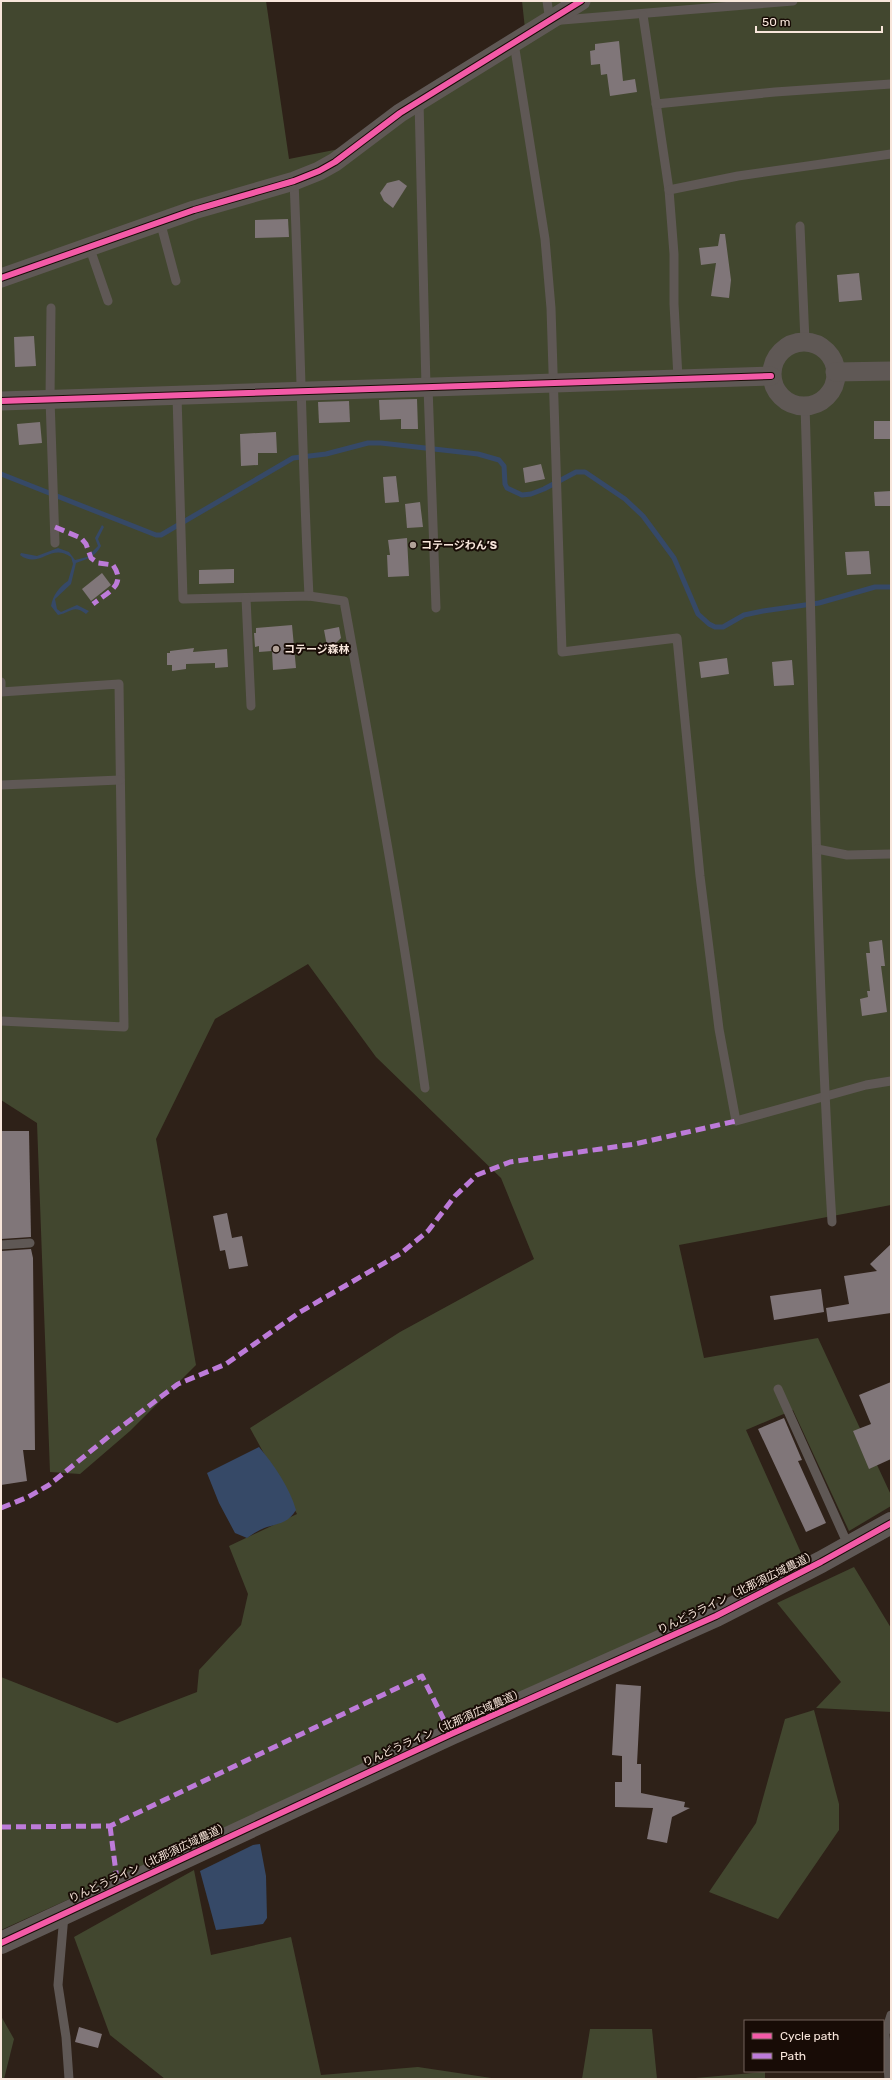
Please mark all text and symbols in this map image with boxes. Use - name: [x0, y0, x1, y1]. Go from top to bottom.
- scale bar: [756, 8, 882, 34]
- text: 50 m: [762, 15, 790, 29]
- place label: コテージわん’S: [421, 539, 497, 552]
- marker: コテージわん’S: [408, 540, 418, 550]
- place label: コテージ森林: [284, 643, 350, 656]
- marker: コテージ森林: [271, 644, 281, 654]
- street label: りんどうライン（北那須広域農道）: [655, 1548, 819, 1637]
- street label: りんどうライン（北那須広域農道）: [360, 1686, 526, 1769]
- street label: りんどうライン（北那須広域農道）: [67, 1819, 232, 1905]
- legend: [744, 2020, 884, 2072]
- text: Cycle path: [780, 2029, 839, 2043]
- text: Path: [780, 2049, 806, 2063]

